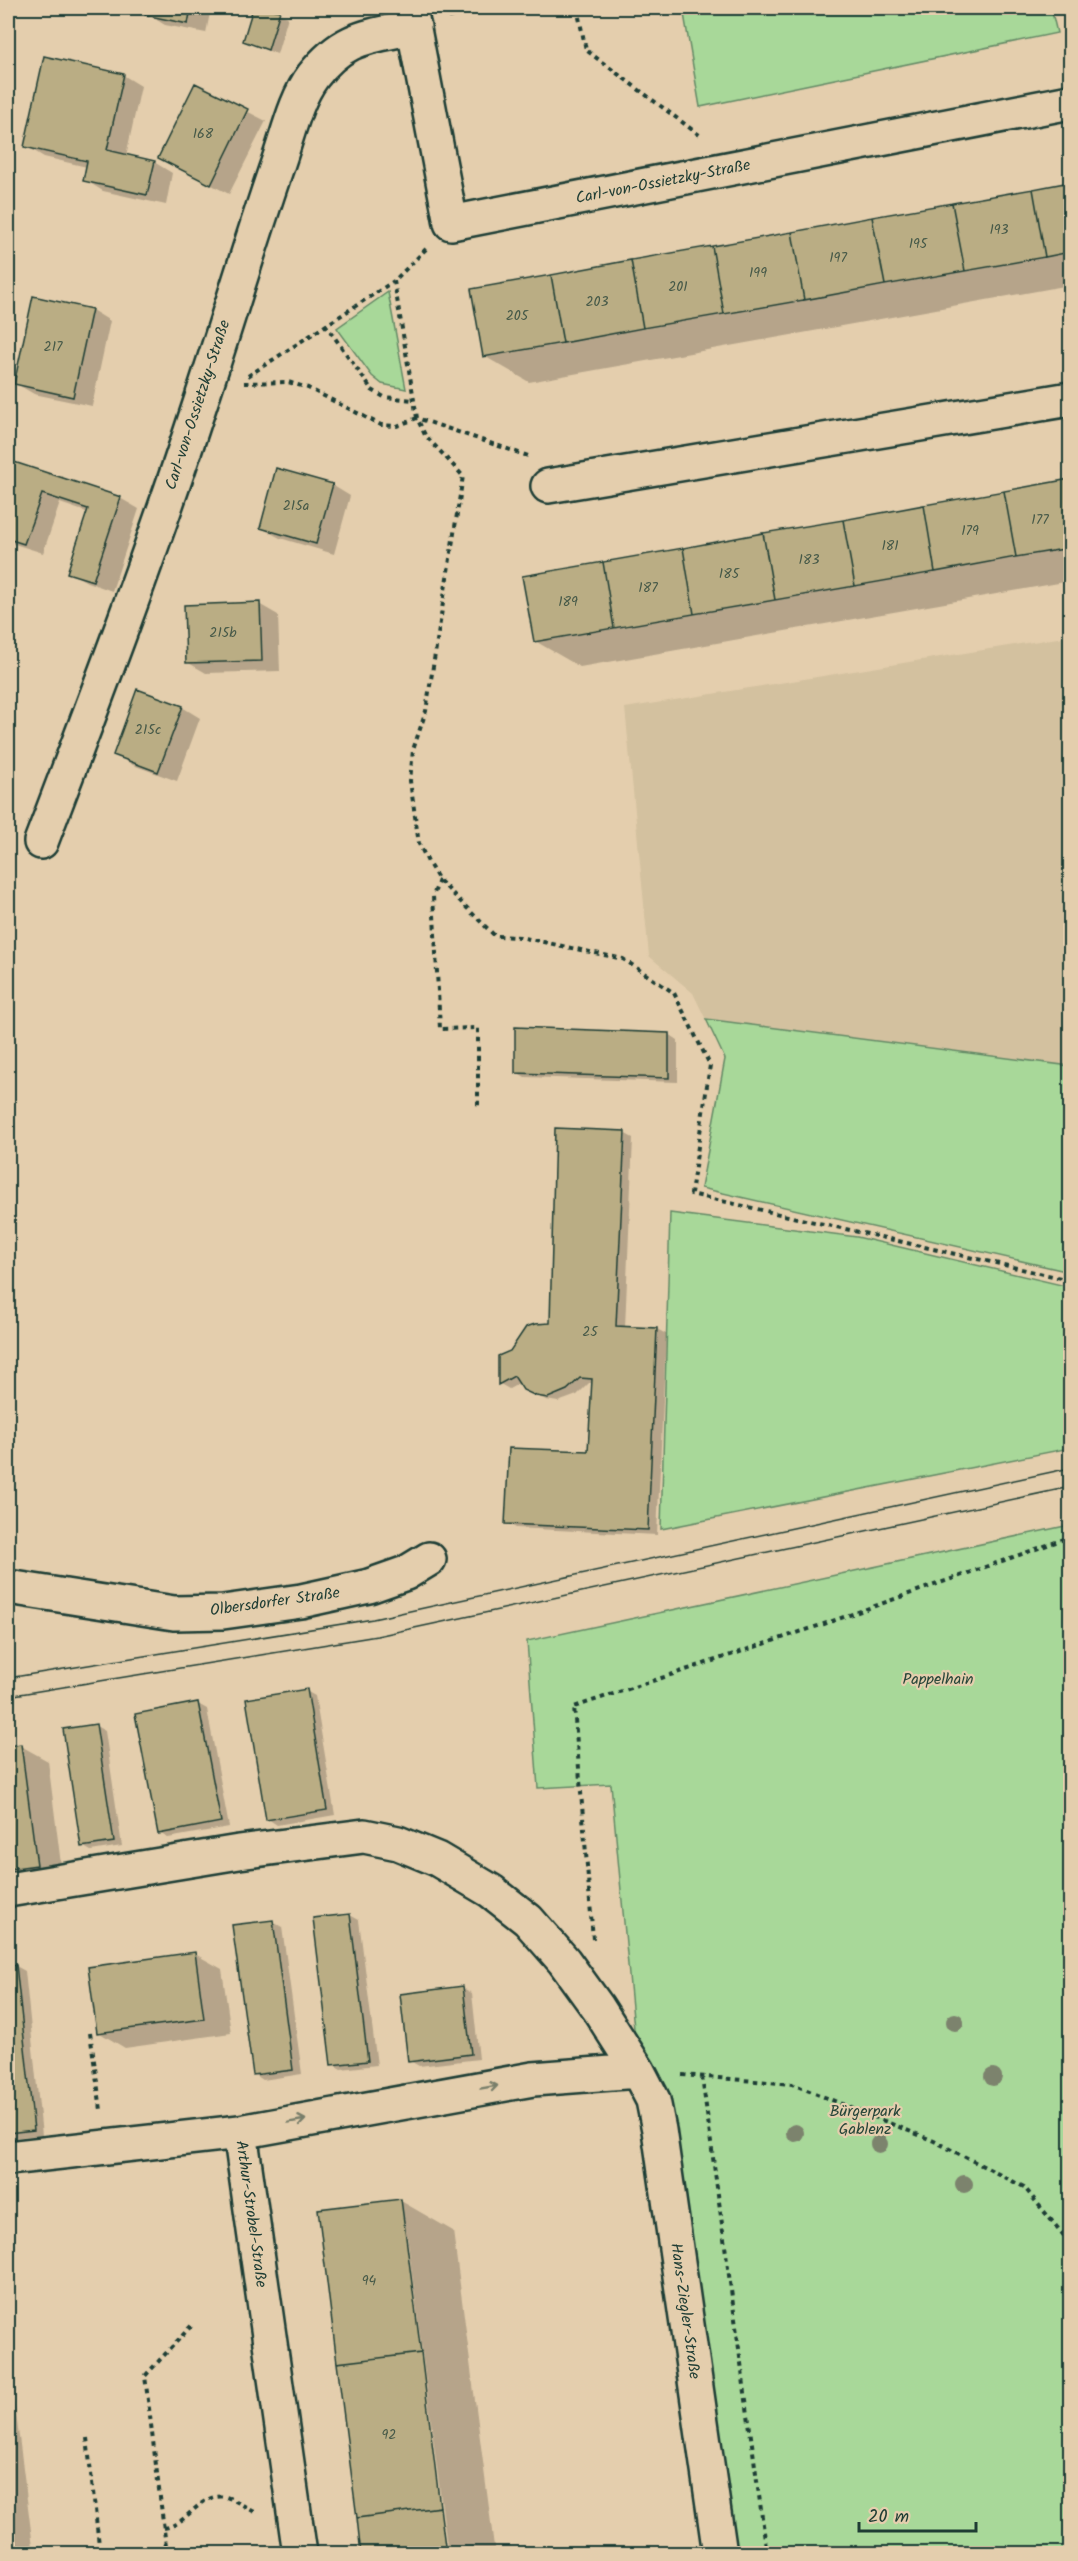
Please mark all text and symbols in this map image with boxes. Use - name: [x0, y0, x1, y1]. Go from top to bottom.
- house number: 168: [193, 123, 214, 145]
- street label: Carl-von-Ossietzky-Straße: [573, 153, 753, 211]
- house number: 193: [989, 219, 1009, 241]
- house number: 195: [909, 233, 929, 255]
- house number: 197: [829, 247, 847, 269]
- house number: 199: [749, 262, 767, 284]
- house number: 201: [668, 276, 688, 298]
- house number: 203: [585, 291, 609, 313]
- house number: 205: [506, 305, 530, 327]
- street label: Carl-von-Ossietzky-Straße: [159, 317, 237, 493]
- house number: 217: [44, 336, 63, 358]
- house number: 215a: [283, 495, 309, 517]
- house number: 177: [1031, 509, 1049, 531]
- house number: 179: [961, 520, 979, 542]
- house number: 181: [881, 535, 899, 557]
- house number: 183: [799, 549, 819, 571]
- house number: 185: [719, 563, 741, 585]
- house number: 187: [638, 577, 658, 599]
- house number: 189: [558, 591, 578, 613]
- house number: 215b: [209, 622, 237, 644]
- house number: 215c: [135, 719, 161, 741]
- house number: 25: [582, 1321, 599, 1343]
- street label: Olbersdorfer Straße: [208, 1581, 342, 1623]
- park label: Pappelhain: [902, 1667, 974, 1692]
- one-way arrow: [479, 2081, 498, 2092]
- park label: Bürgerpark Gablenz: [829, 2099, 901, 2142]
- one-way arrow: [287, 2116, 307, 2127]
- street label: Arthur-Strobel-Straße: [228, 2139, 274, 2289]
- street label: Hans-Ziegler-Straße: [663, 2241, 707, 2381]
- house number: 94: [362, 2270, 377, 2292]
- house number: 92: [382, 2424, 396, 2446]
- scale bar: [859, 2495, 976, 2533]
- text: 20 m: [868, 2503, 909, 2532]

